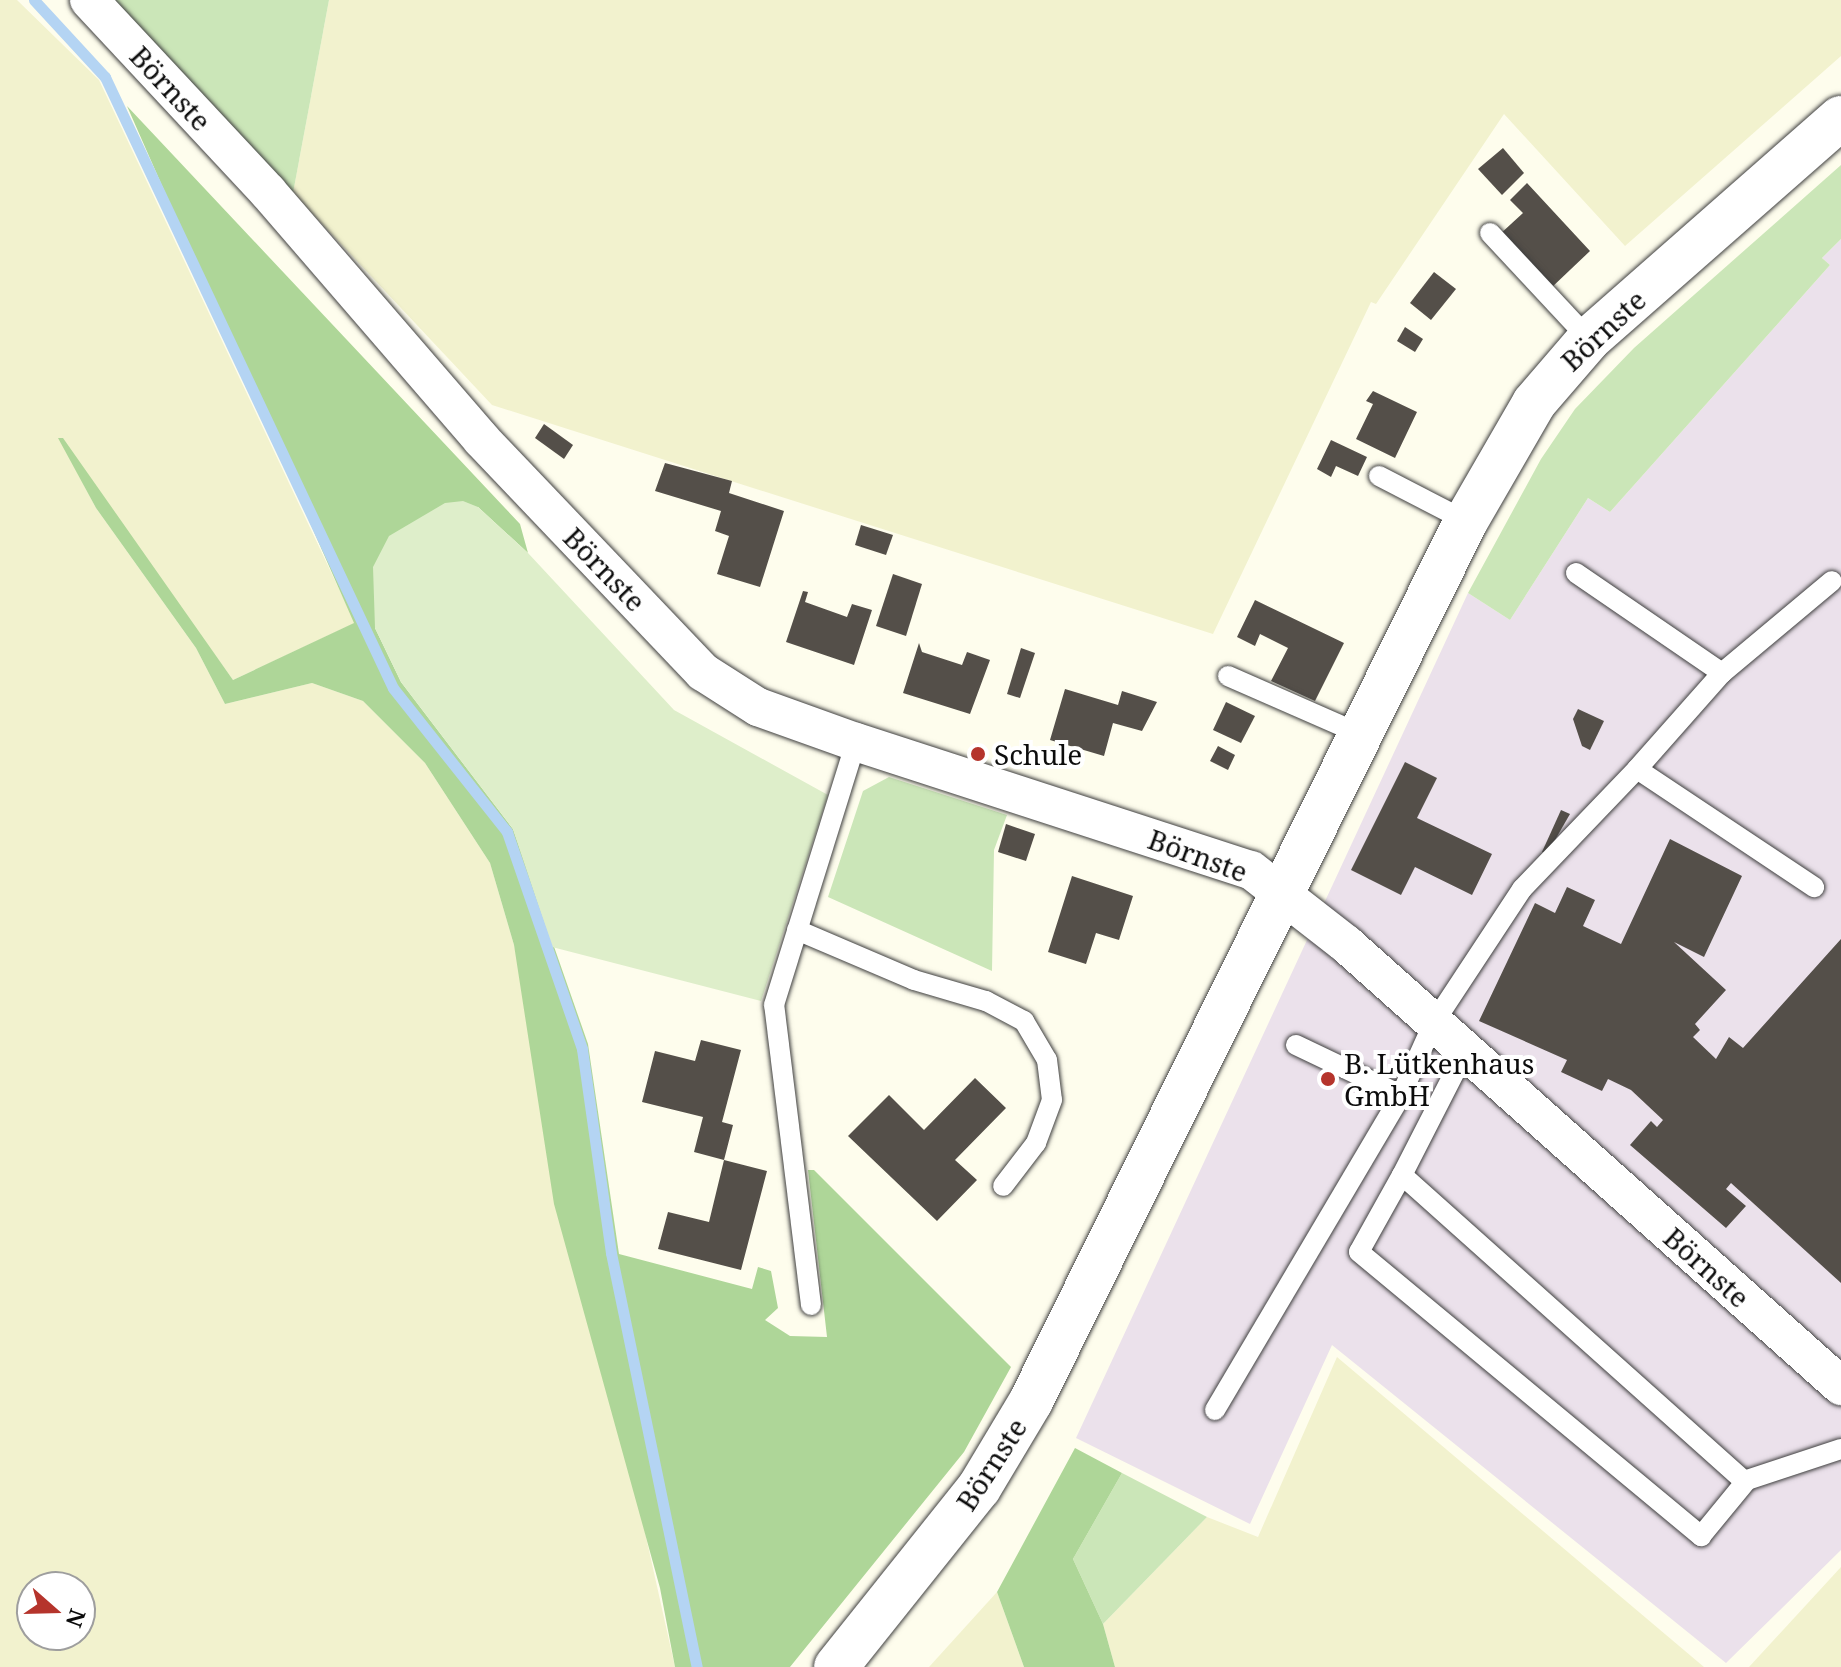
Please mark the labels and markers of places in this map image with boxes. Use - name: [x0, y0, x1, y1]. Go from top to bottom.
- place label: Schule: [994, 737, 1082, 771]
- marker: Schule: [969, 745, 987, 763]
- place label: B. Lütkenhaus GmbH: [1344, 1046, 1534, 1112]
- marker: B. Lütkenhaus GmbH: [1319, 1070, 1337, 1088]

